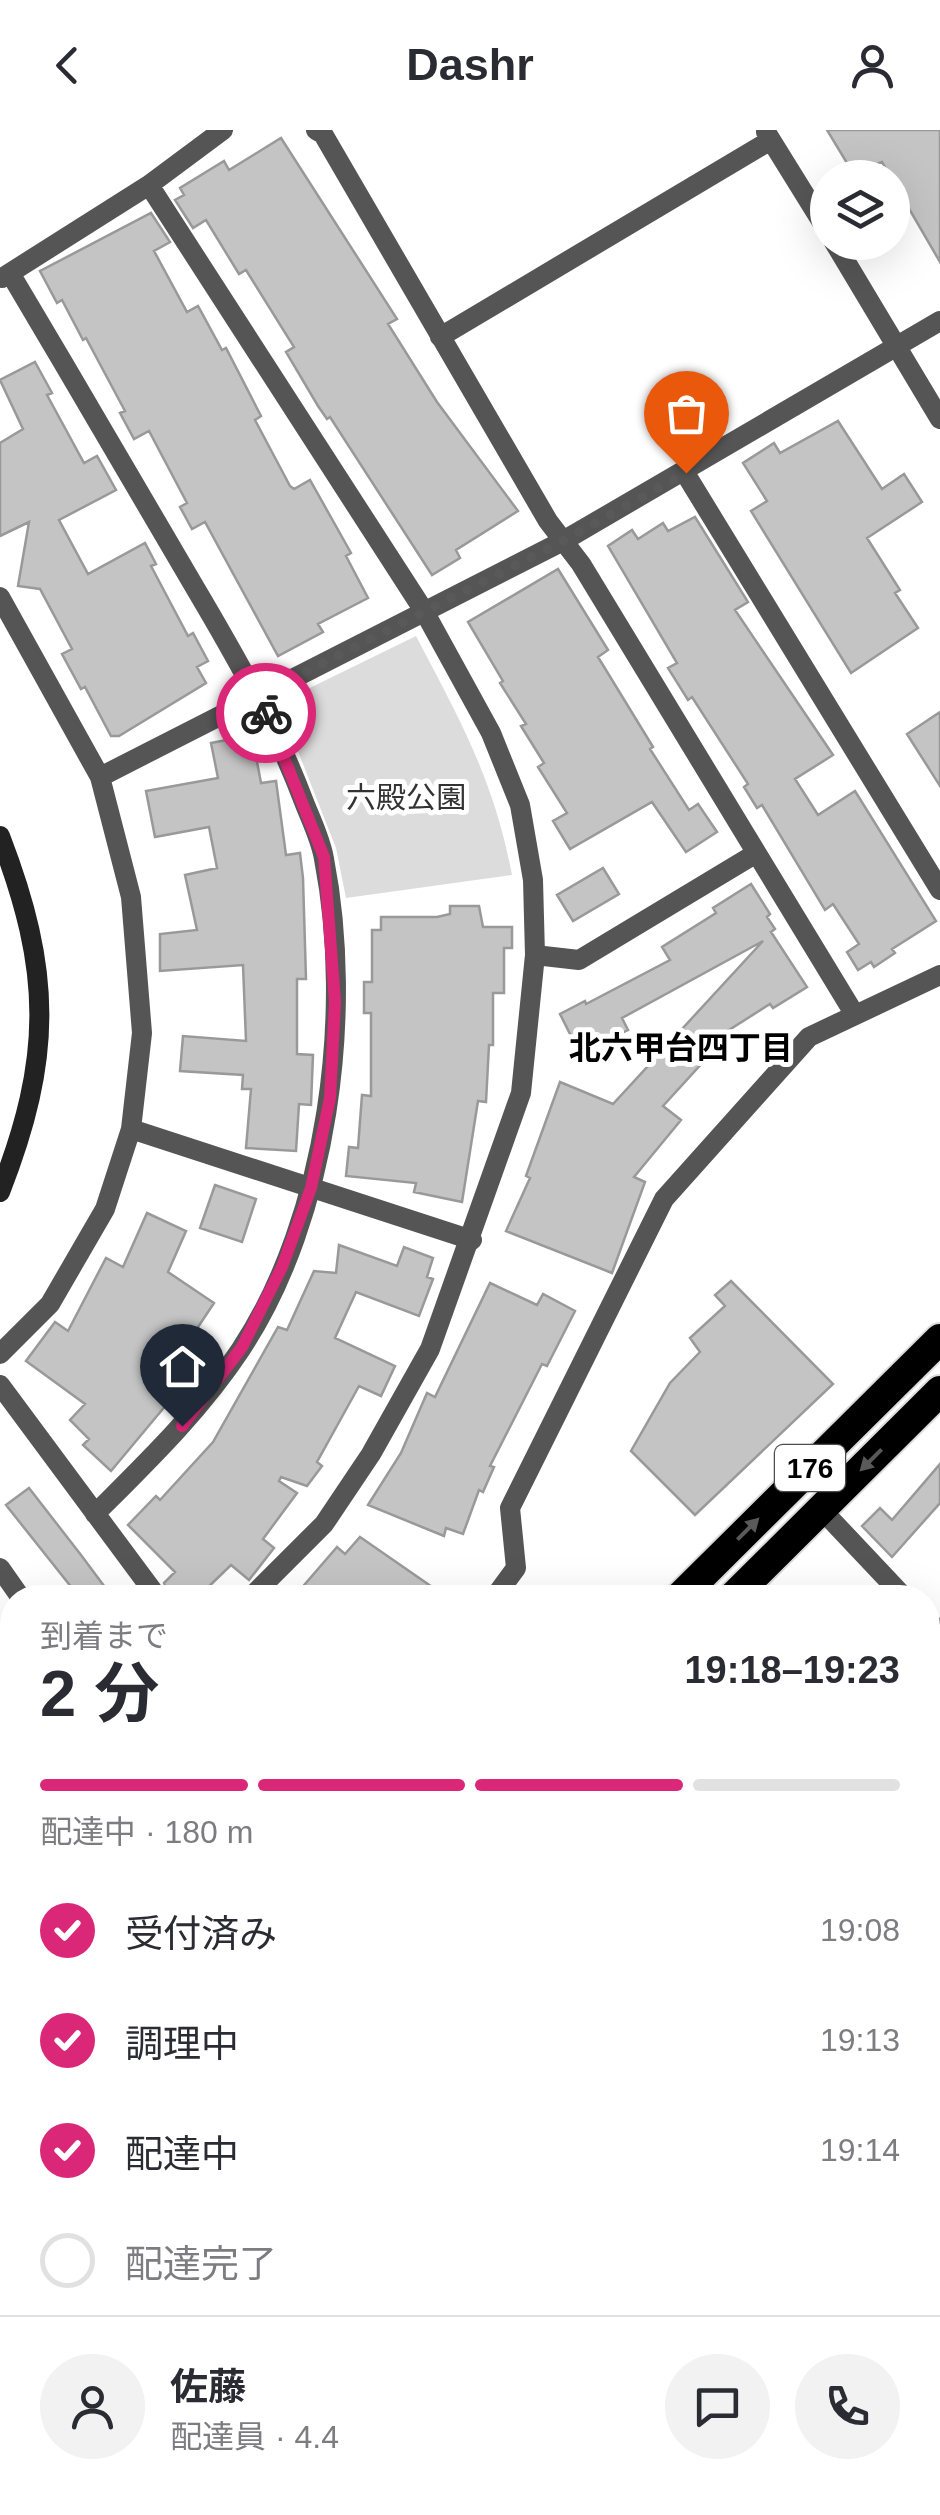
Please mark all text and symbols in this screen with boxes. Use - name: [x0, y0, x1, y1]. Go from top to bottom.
- icon: back: [40, 38, 95, 93]
- icon: person: [845, 38, 900, 93]
- text: Dashr: [406, 39, 534, 90]
- map controls: [810, 160, 910, 260]
- button: layers: [810, 160, 910, 260]
- pin: [644, 371, 729, 474]
- icon: bag: [659, 386, 714, 441]
- courier: [216, 663, 316, 763]
- icon: bike: [239, 686, 294, 741]
- park label: 六殿公園: [346, 781, 466, 814]
- district label: 北六甲台四丁目: [569, 1030, 793, 1066]
- pin: [140, 1324, 225, 1427]
- icon: home: [155, 1339, 210, 1394]
- road number: 176: [775, 1445, 845, 1491]
- one-way arrow: [860, 1447, 883, 1471]
- one-way arrow: [736, 1518, 760, 1541]
- text: 到着まで: [40, 1618, 168, 1654]
- text: 19:18–19:23: [684, 1649, 900, 1691]
- text: 2 分: [40, 1657, 159, 1730]
- text: 配達中 · 180 m: [40, 1814, 253, 1850]
- icon: check: [40, 1903, 95, 1958]
- text: 19:08: [820, 1912, 900, 1948]
- text: 受付済み: [125, 1913, 277, 1955]
- icon: check: [40, 2013, 95, 2068]
- text: 19:13: [820, 2022, 900, 2058]
- text: 調理中: [125, 2023, 239, 2065]
- icon: check: [40, 2123, 95, 2178]
- text: 19:14: [820, 2132, 900, 2168]
- text: 配達中: [125, 2133, 239, 2175]
- text: 配達完了: [125, 2243, 277, 2285]
- button: person: [40, 2354, 145, 2459]
- button: chat: [665, 2354, 770, 2459]
- button: phone: [795, 2354, 900, 2459]
- text: 佐藤: [170, 2366, 246, 2408]
- text: 配達員 · 4.4: [170, 2419, 339, 2455]

